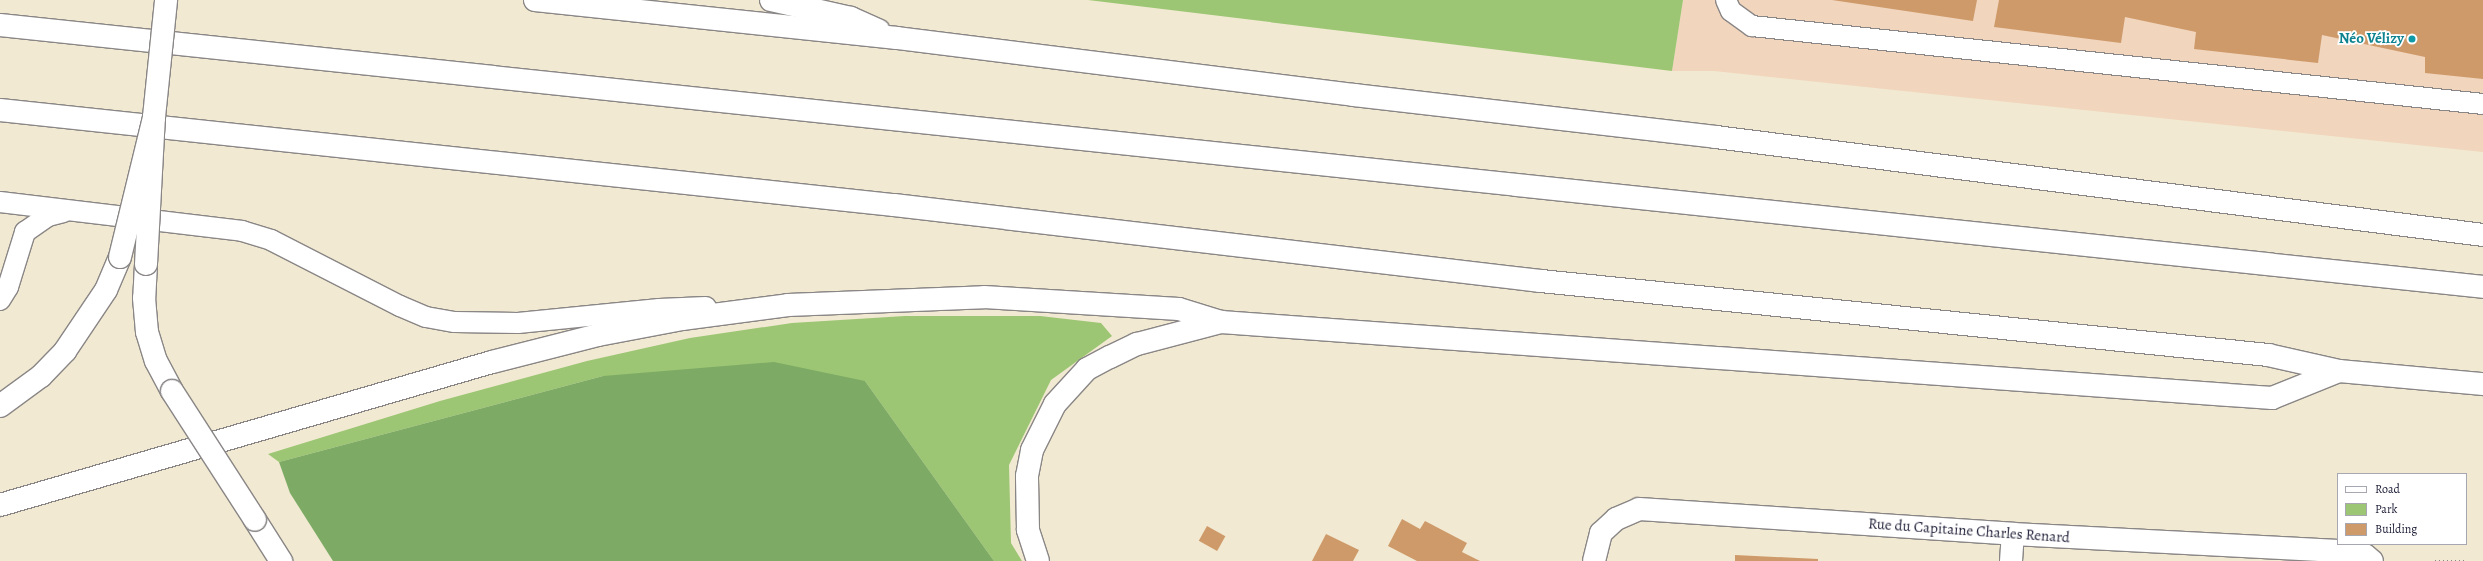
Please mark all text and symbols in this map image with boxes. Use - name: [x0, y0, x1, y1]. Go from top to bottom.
- place label: Néo Vélizy: [2339, 30, 2404, 48]
- marker: Néo Vélizy: [2407, 34, 2417, 44]
- legend: [2337, 473, 2467, 545]
- text: Road: [2375, 481, 2400, 497]
- text: Park: [2375, 501, 2398, 517]
- street label: Rue du Capitaine Charles Renard: [1868, 515, 2070, 547]
- text: Building: [2375, 521, 2417, 537]

